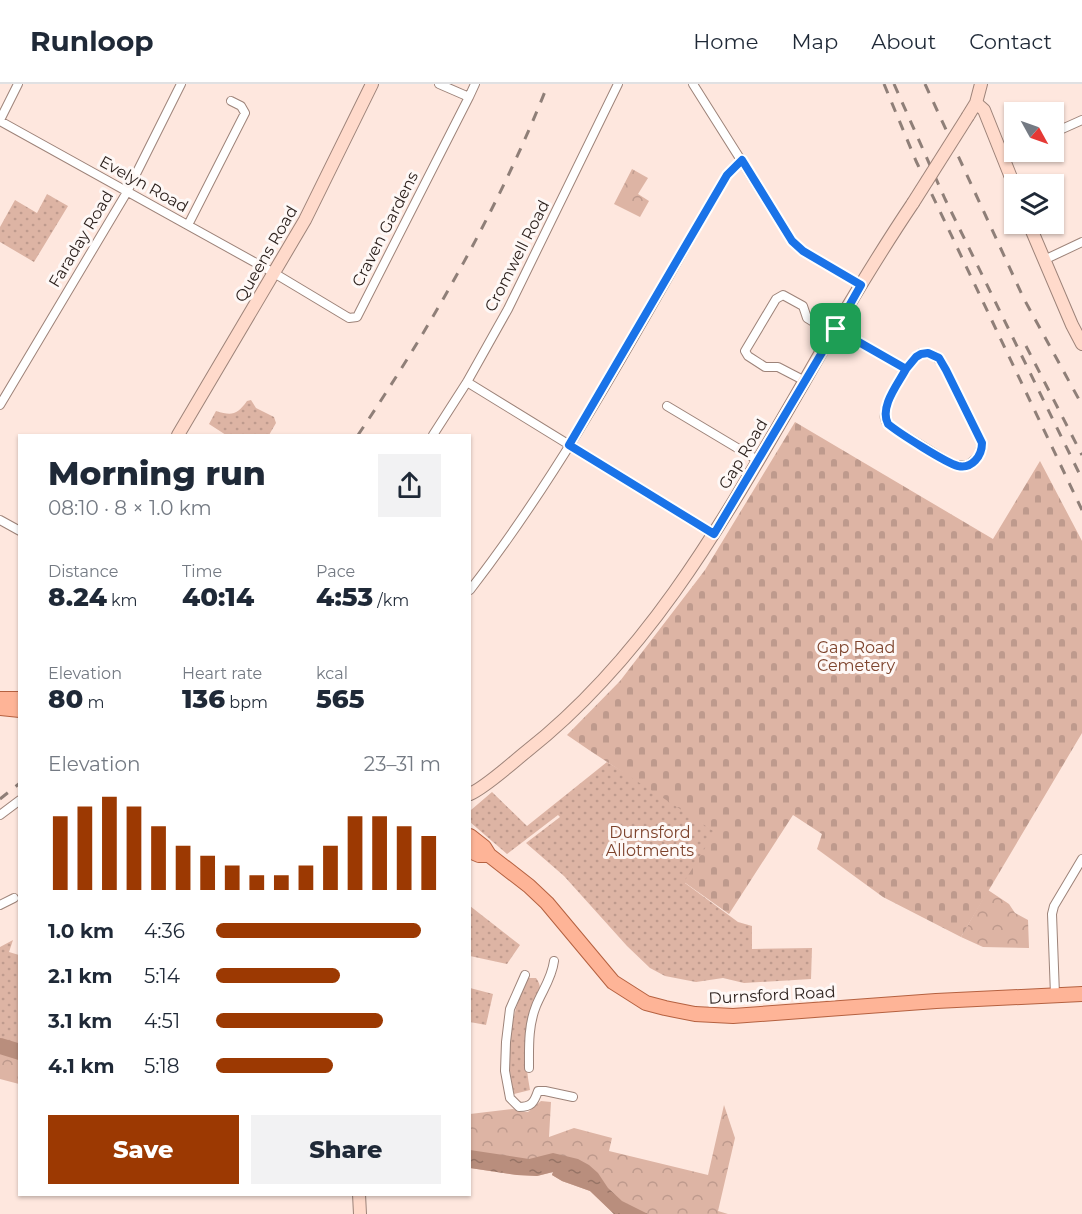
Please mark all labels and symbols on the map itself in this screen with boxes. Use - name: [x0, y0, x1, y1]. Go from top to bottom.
- north arrow: [1004, 102, 1064, 162]
- street label: Evelyn Road: [96, 152, 192, 216]
- street label: Craven Gardens: [348, 168, 422, 290]
- street label: Faraday Road: [45, 187, 117, 291]
- street label: Cromwell Road: [481, 197, 553, 315]
- street label: Queens Road: [231, 202, 301, 306]
- pin: [810, 303, 861, 354]
- street label: Gap Road: [715, 415, 771, 493]
- park label: Gap Road Cemetery: [817, 638, 895, 675]
- park label: Durnsford Allotments: [606, 823, 694, 860]
- street label: Durnsford Road: [708, 982, 836, 1008]

